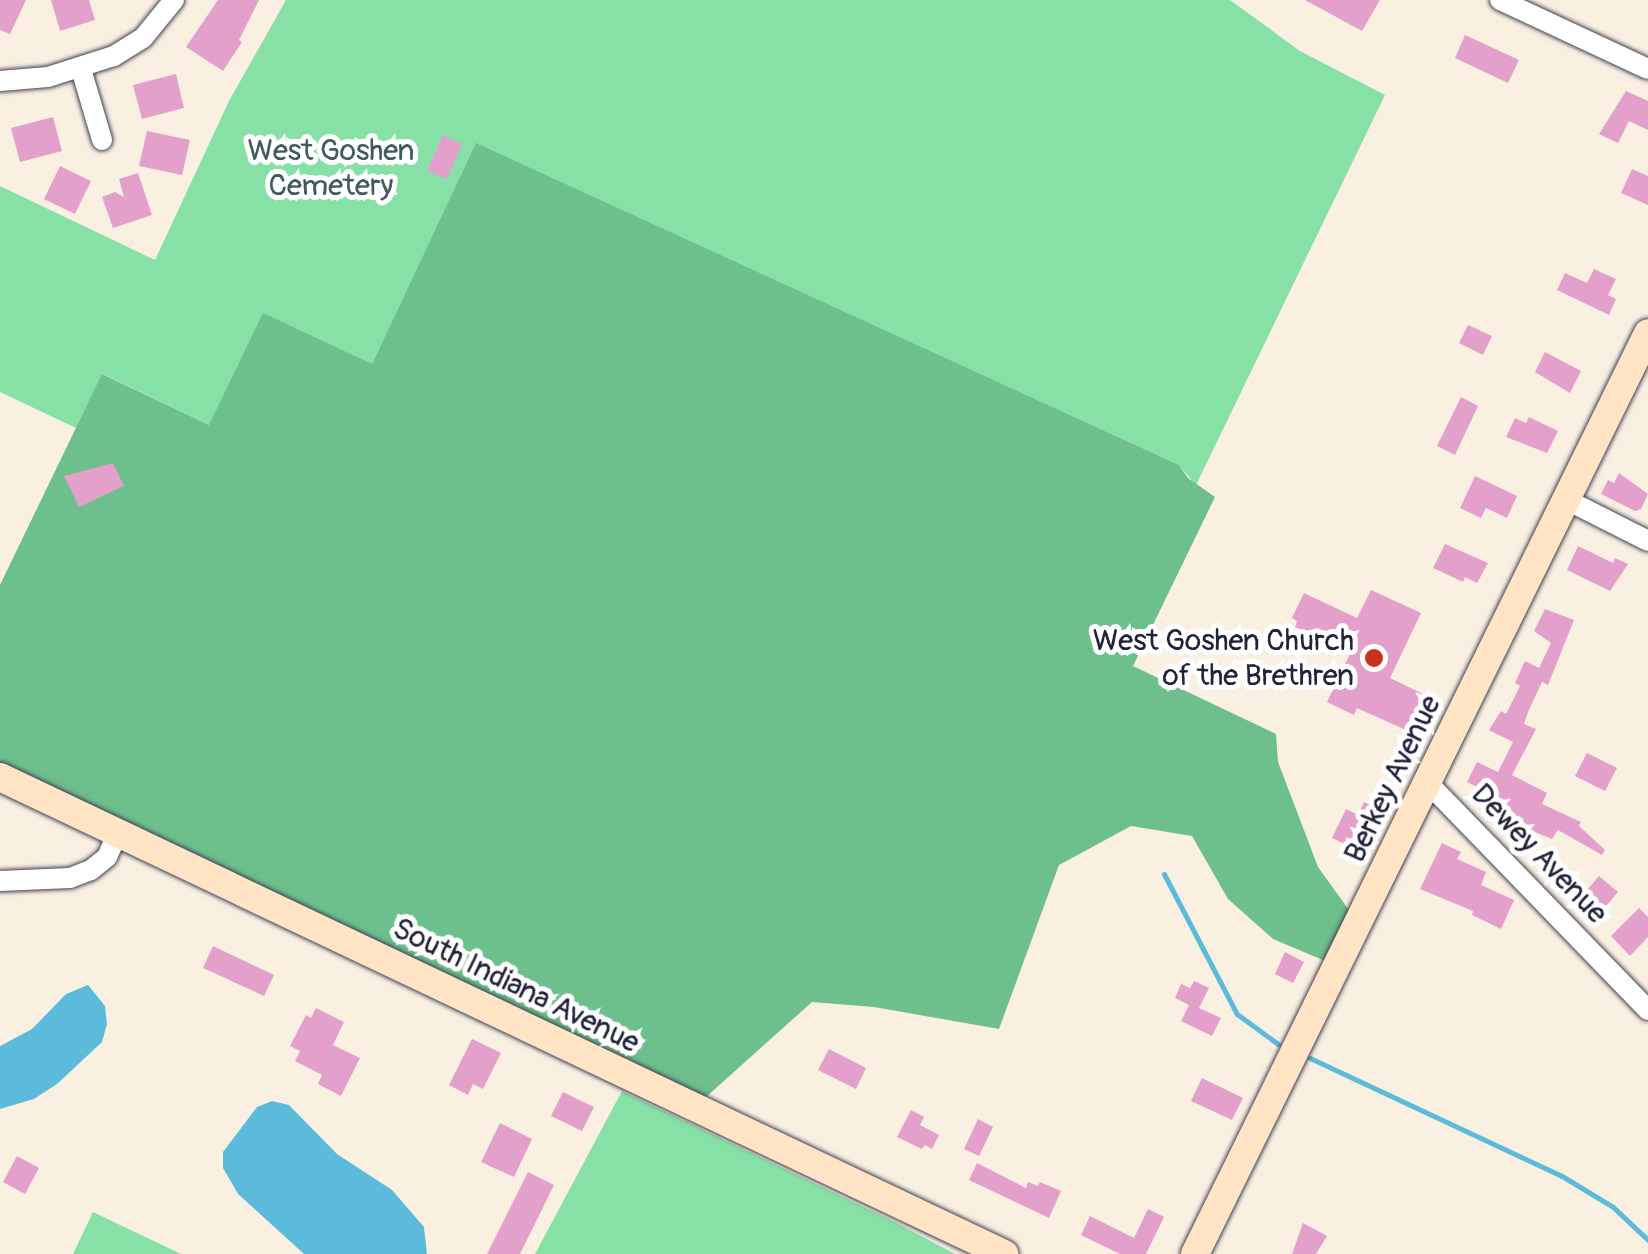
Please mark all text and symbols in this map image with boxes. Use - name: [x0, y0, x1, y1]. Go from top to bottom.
- park label: West Goshen Cemetery: [247, 133, 415, 204]
- place label: West Goshen Church of the Brethren: [1093, 623, 1354, 694]
- marker: West Goshen Church of the Brethren: [1363, 647, 1385, 669]
- street label: Berkey Avenue: [1337, 690, 1449, 868]
- street label: Dewey Avenue: [1463, 777, 1615, 931]
- street label: South Indiana Avenue: [387, 911, 645, 1061]

